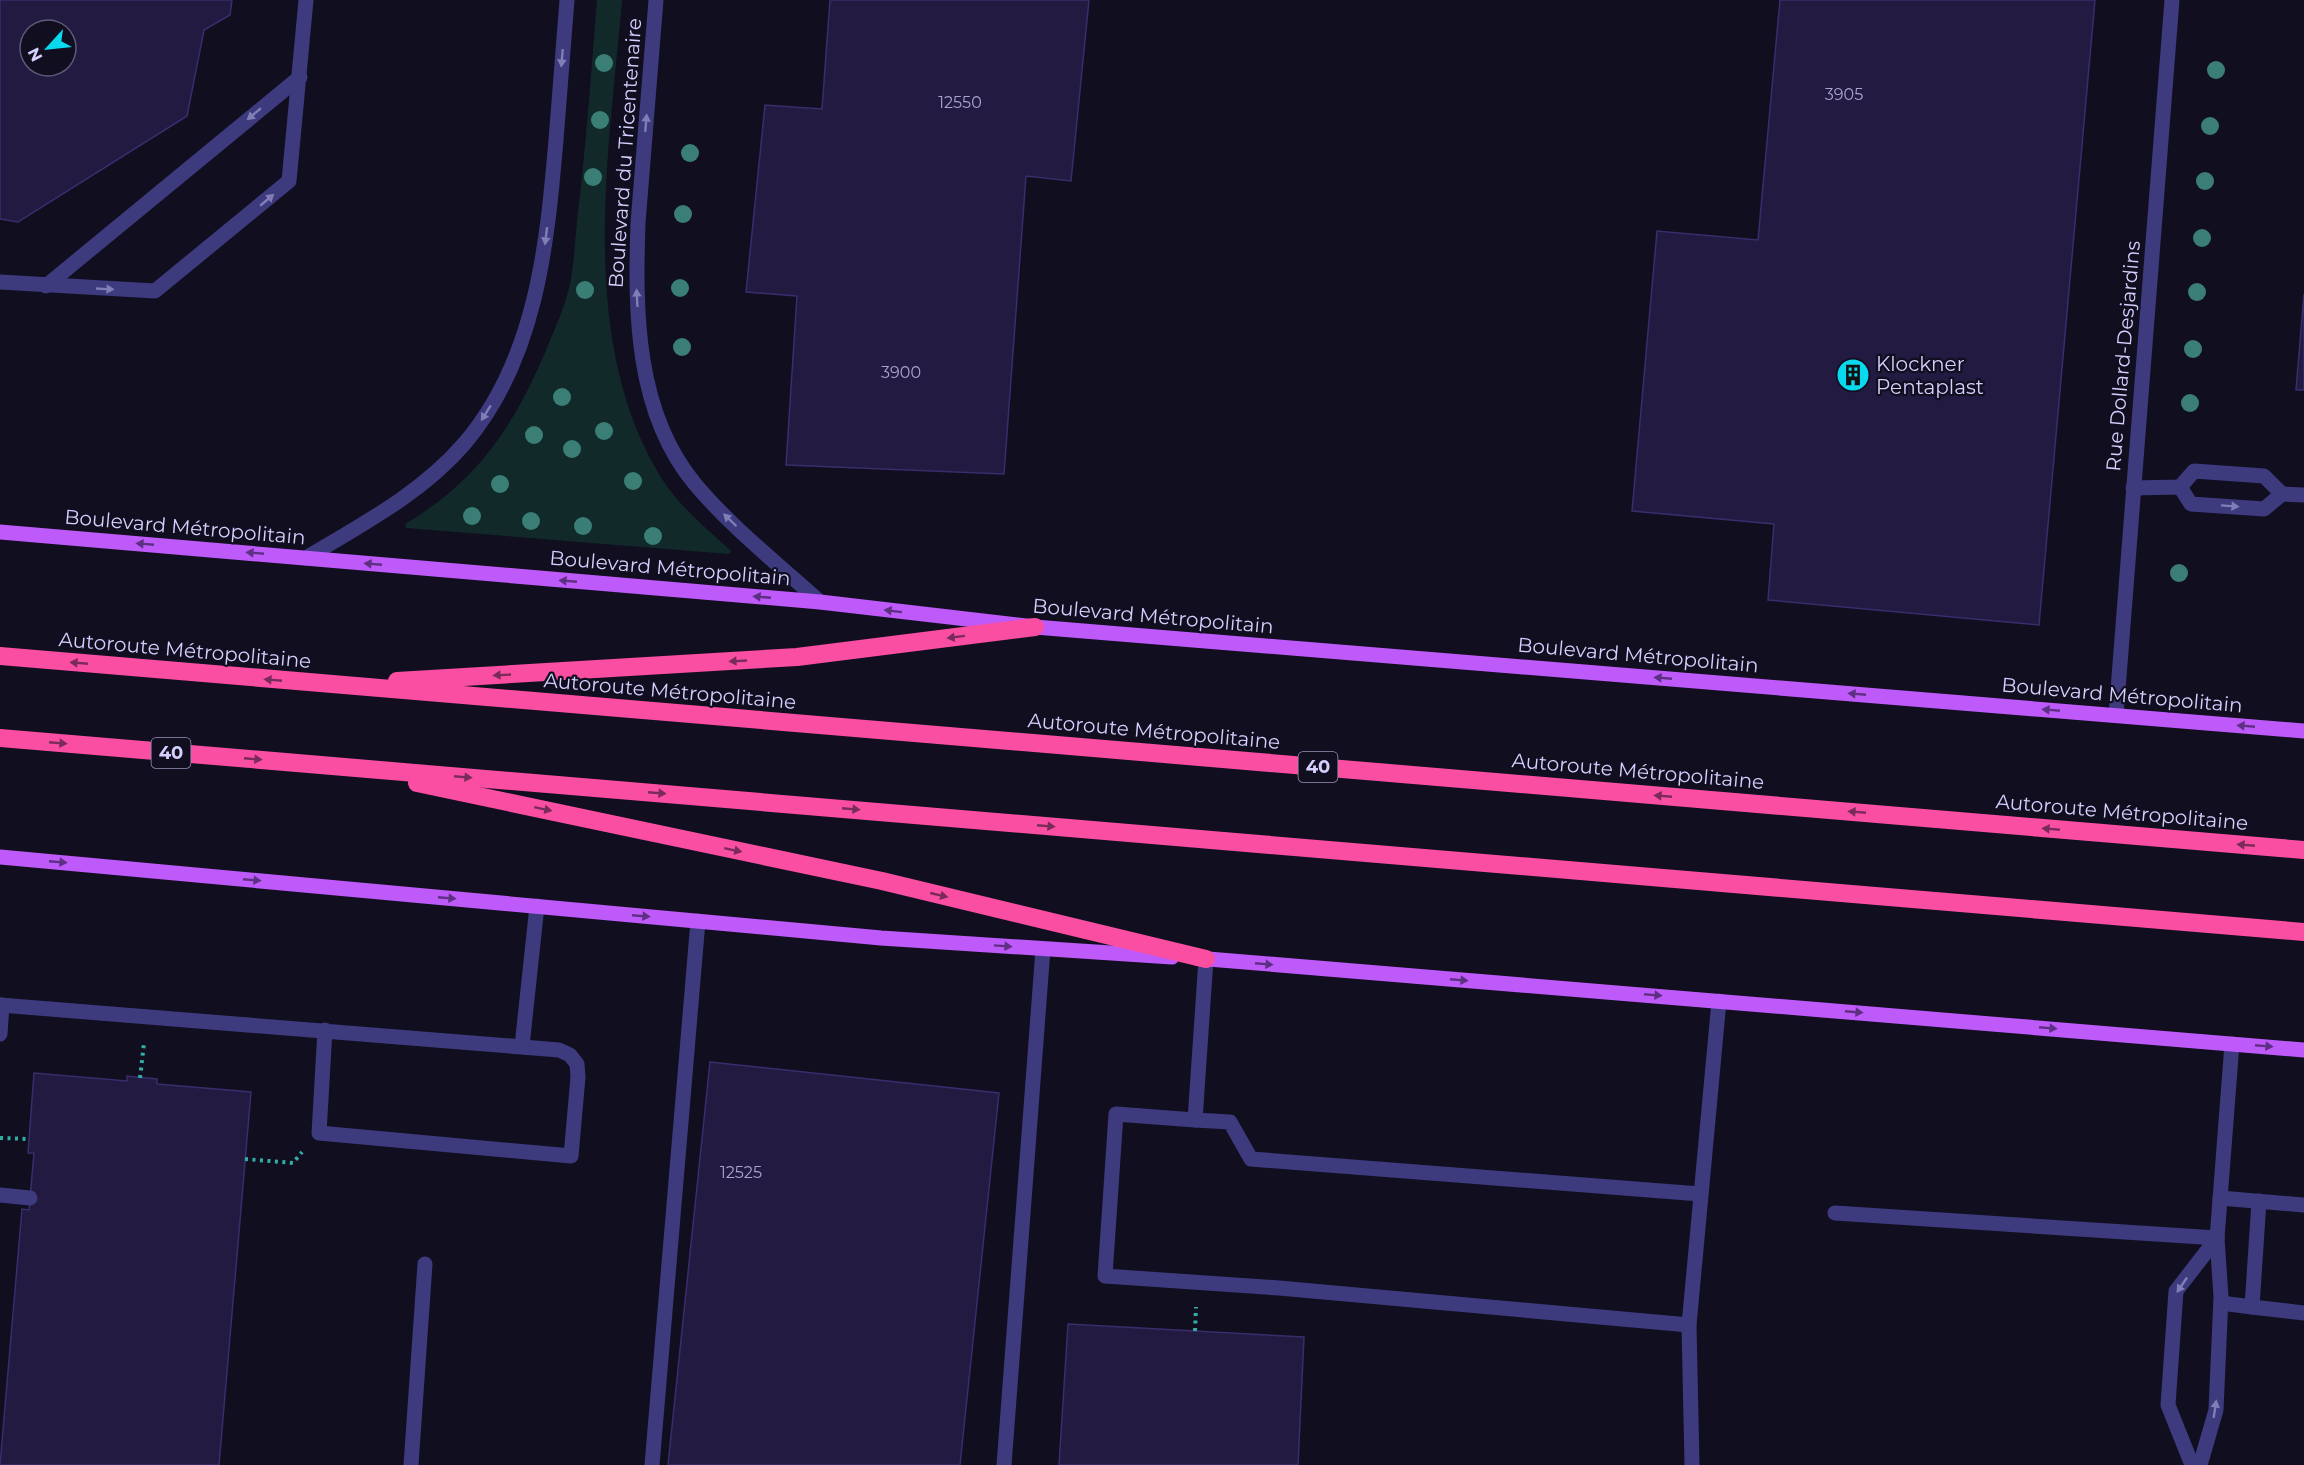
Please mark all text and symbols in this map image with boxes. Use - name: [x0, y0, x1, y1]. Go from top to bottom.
- street label: Boulevard du Tricentenaire: [604, 17, 646, 289]
- north arrow: [18, 18, 78, 78]
- text: N: [24, 45, 46, 65]
- one-way arrow: [558, 49, 567, 68]
- house number: 3905: [1825, 85, 1863, 104]
- house number: 12550: [938, 93, 982, 112]
- one-way arrow: [247, 107, 262, 120]
- one-way arrow: [641, 113, 651, 132]
- one-way arrow: [259, 193, 275, 206]
- one-way arrow: [541, 226, 551, 245]
- street label: Rue Dollard-Desjardins: [2101, 239, 2145, 472]
- one-way arrow: [95, 285, 114, 294]
- one-way arrow: [633, 288, 642, 307]
- place label: Klockner Pentaplast: [1876, 352, 1984, 399]
- building icon: Klockner Pentaplast: [1835, 357, 1871, 393]
- house number: 3900: [881, 363, 921, 382]
- one-way arrow: [481, 405, 492, 421]
- one-way arrow: [2220, 502, 2239, 511]
- street label: Boulevard Métropolitain: [63, 505, 307, 549]
- one-way arrow: [722, 513, 737, 527]
- one-way arrow: [136, 539, 155, 549]
- street label: Boulevard Métropolitain: [548, 546, 792, 590]
- one-way arrow: [245, 548, 264, 558]
- one-way arrow: [364, 559, 383, 568]
- one-way arrow: [558, 576, 577, 586]
- one-way arrow: [752, 592, 771, 602]
- street label: Boulevard Métropolitain: [1031, 594, 1275, 638]
- one-way arrow: [884, 606, 903, 616]
- street label: Autoroute Métropolitaine: [58, 627, 312, 673]
- one-way arrow: [946, 633, 965, 642]
- street label: Boulevard Métropolitain: [1516, 633, 1760, 677]
- one-way arrow: [729, 656, 748, 666]
- one-way arrow: [69, 658, 88, 668]
- street label: Autoroute Métropolitaine: [543, 668, 797, 714]
- one-way arrow: [492, 670, 511, 679]
- street label: Boulevard Métropolitain: [2000, 673, 2244, 717]
- one-way arrow: [1653, 674, 1672, 683]
- one-way arrow: [263, 675, 282, 685]
- one-way arrow: [1847, 689, 1866, 699]
- one-way arrow: [2042, 705, 2061, 715]
- street label: Autoroute Métropolitaine: [1027, 708, 1281, 754]
- one-way arrow: [2236, 721, 2255, 731]
- one-way arrow: [49, 738, 68, 748]
- road number: 40: [152, 738, 190, 768]
- street label: Autoroute Métropolitaine: [1511, 748, 1765, 794]
- road number: 40: [1298, 752, 1338, 782]
- one-way arrow: [243, 754, 262, 764]
- one-way arrow: [453, 772, 472, 782]
- one-way arrow: [648, 788, 667, 798]
- street label: Autoroute Métropolitaine: [1995, 789, 2249, 835]
- one-way arrow: [1653, 791, 1672, 801]
- one-way arrow: [842, 804, 861, 814]
- one-way arrow: [533, 805, 552, 815]
- one-way arrow: [1848, 807, 1867, 817]
- one-way arrow: [1036, 821, 1055, 831]
- one-way arrow: [2042, 824, 2061, 834]
- one-way arrow: [2236, 840, 2255, 850]
- one-way arrow: [724, 846, 743, 855]
- one-way arrow: [49, 857, 68, 867]
- one-way arrow: [243, 875, 262, 885]
- one-way arrow: [930, 891, 949, 900]
- one-way arrow: [437, 893, 456, 903]
- one-way arrow: [631, 911, 650, 921]
- one-way arrow: [993, 941, 1012, 951]
- one-way arrow: [1255, 959, 1274, 969]
- one-way arrow: [1449, 975, 1468, 984]
- one-way arrow: [1643, 991, 1662, 1000]
- one-way arrow: [1845, 1007, 1864, 1017]
- one-way arrow: [2039, 1023, 2058, 1033]
- one-way arrow: [2254, 1041, 2273, 1051]
- house number: 12525: [720, 1163, 762, 1182]
- one-way arrow: [2176, 1276, 2188, 1292]
- one-way arrow: [2210, 1399, 2219, 1418]

